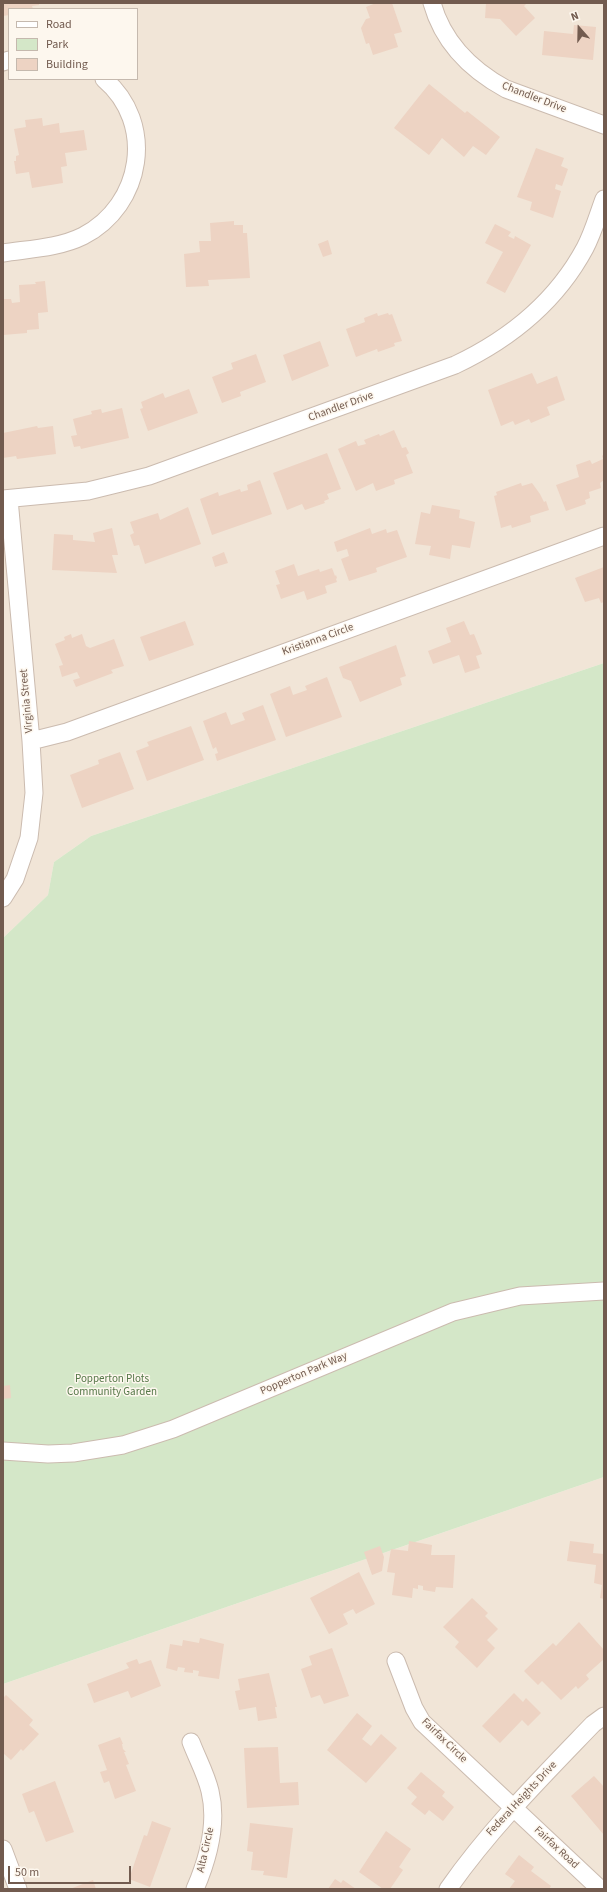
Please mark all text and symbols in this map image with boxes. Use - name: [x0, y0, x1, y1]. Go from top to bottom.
- legend: [8, 8, 138, 80]
- north arrow: [559, 8, 599, 48]
- text: N: [569, 8, 581, 25]
- text: Road: [46, 16, 72, 33]
- text: Park: [46, 36, 68, 53]
- text: Building: [46, 56, 88, 73]
- street label: Chandler Drive: [500, 80, 568, 116]
- street label: Chandler Drive: [307, 389, 375, 425]
- street label: Kristianna Circle: [281, 621, 355, 659]
- street label: Virginia Street: [18, 668, 36, 734]
- street label: Popperton Park Way: [259, 1350, 349, 1398]
- park label: Popperton Plots Community Garden: [67, 1373, 157, 1399]
- street label: Fairfax Circle: [418, 1716, 470, 1766]
- street label: Federal Heights Drive: [484, 1759, 560, 1839]
- street label: Fairfax Road: [531, 1824, 581, 1872]
- street label: Alta Circle: [194, 1826, 218, 1874]
- scale bar: [10, 1858, 133, 1884]
- text: 50 m: [15, 1864, 39, 1881]

